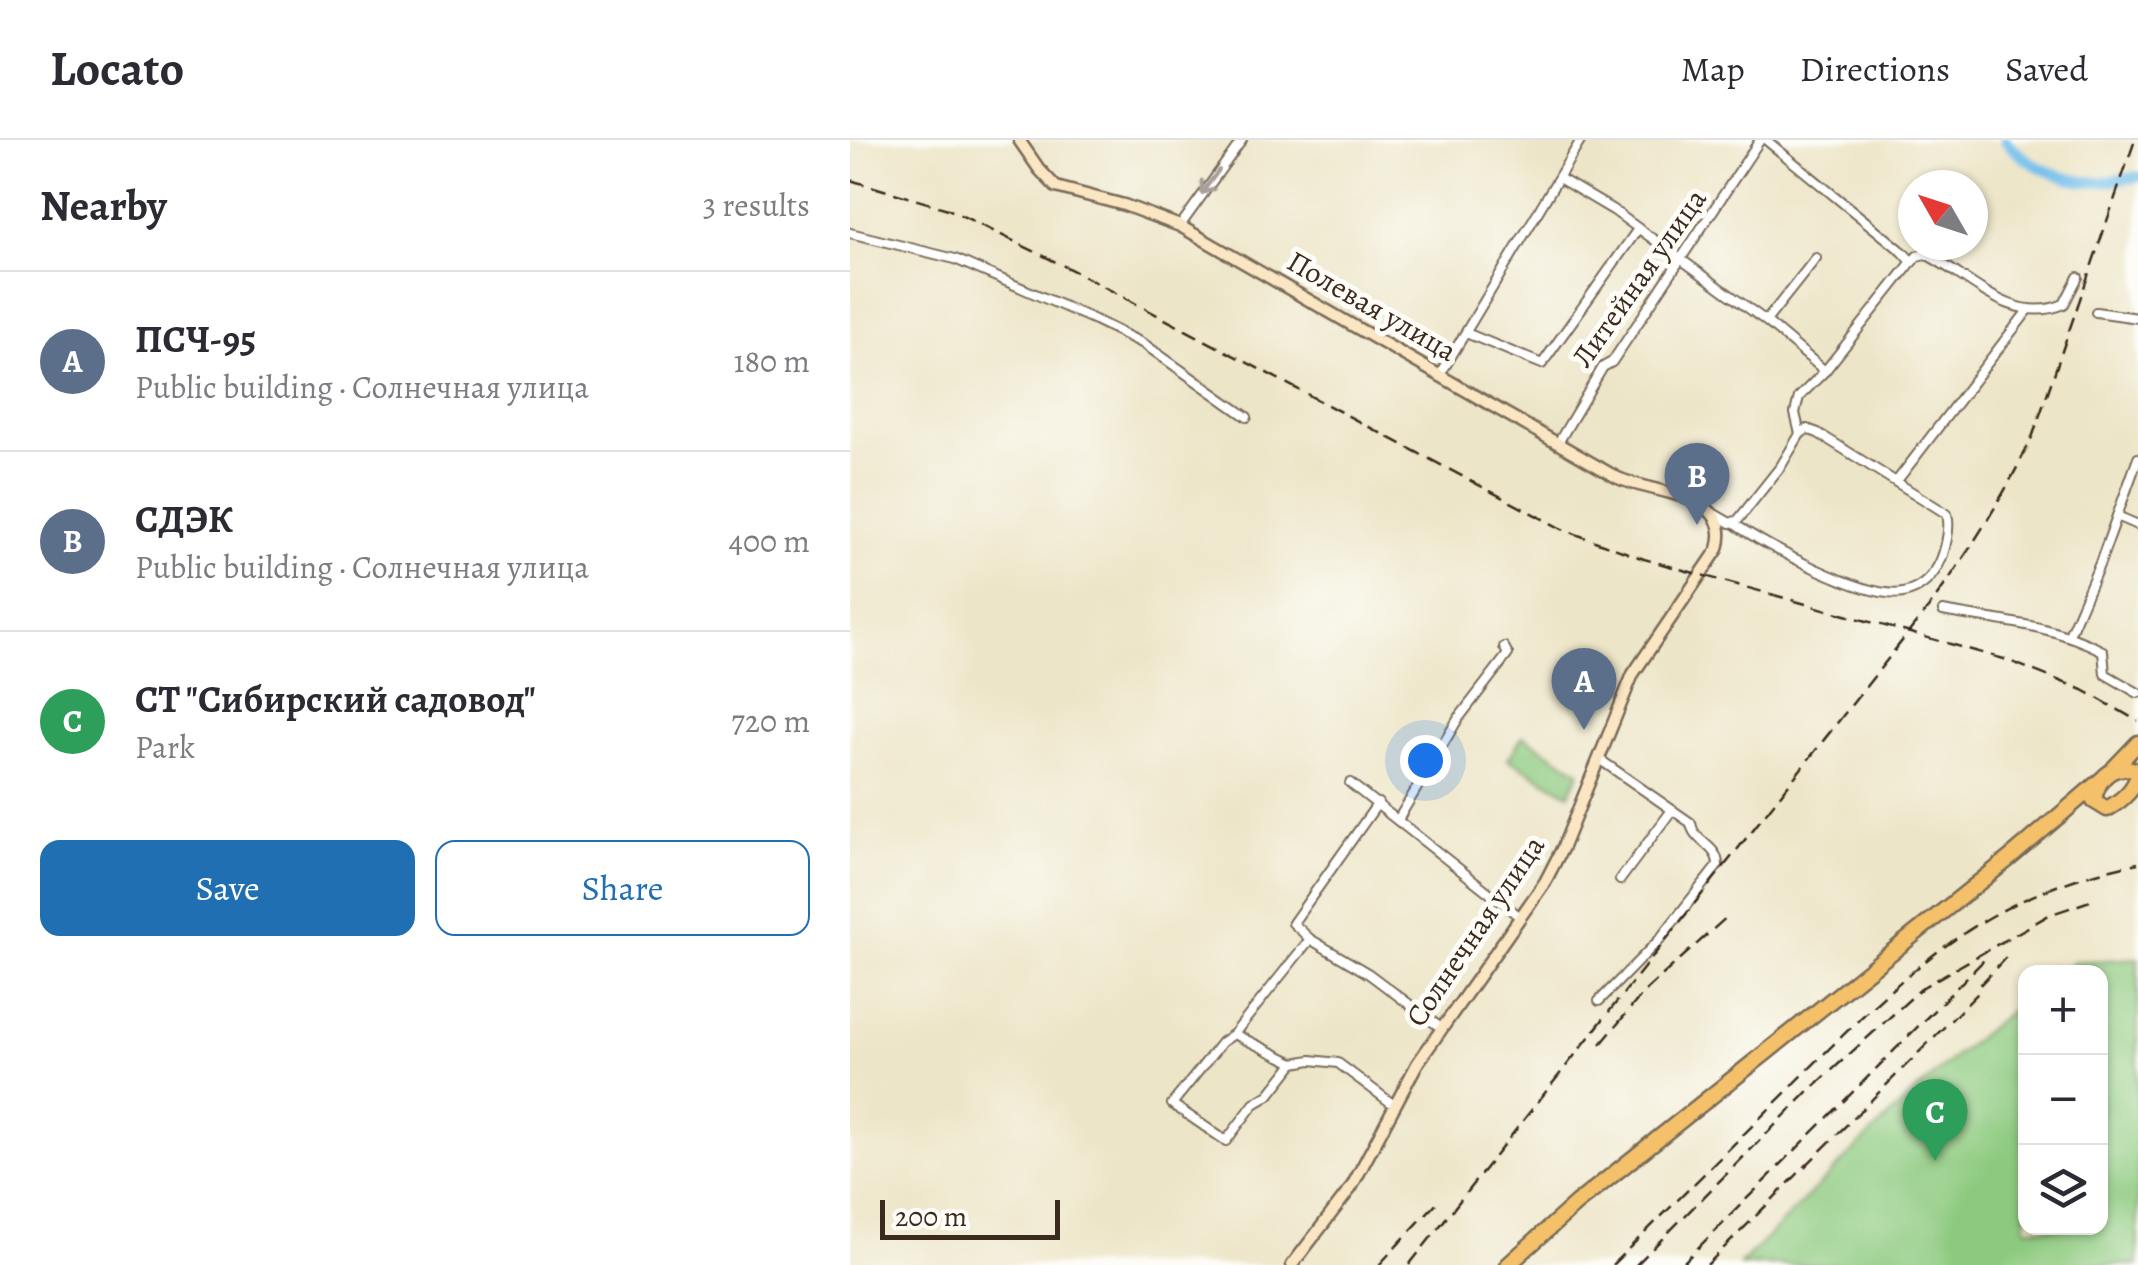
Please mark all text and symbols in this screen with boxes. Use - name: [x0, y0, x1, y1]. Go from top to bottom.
- text: Locato: [50, 36, 184, 102]
- text: Map: [1681, 45, 1745, 93]
- text: Directions: [1800, 45, 1950, 93]
- text: Saved: [2005, 45, 2088, 93]
- one-way arrow: [1200, 168, 1221, 195]
- north arrow: [1898, 170, 1988, 260]
- text: Nearby: [40, 177, 167, 234]
- street label: Литейная улица: [1562, 181, 1716, 375]
- text: 3 results: [703, 183, 810, 227]
- street label: Полевая улица: [1280, 241, 1464, 371]
- text: ПСЧ-95: [135, 313, 256, 365]
- text: A: [62, 339, 83, 383]
- text: 180 m: [734, 339, 810, 383]
- text: Public building · Солнечная улица: [135, 365, 589, 409]
- pin: B: [1664, 442, 1730, 525]
- text: СДЭК: [135, 493, 233, 545]
- text: B: [62, 519, 83, 563]
- text: 400 m: [728, 519, 810, 563]
- text: Public building · Солнечная улица: [135, 545, 589, 589]
- pin: A: [1552, 648, 1616, 730]
- text: СТ "Сибирский садовод": [135, 673, 536, 725]
- text: C: [63, 699, 82, 743]
- text: 720 m: [731, 699, 810, 743]
- text: Park: [135, 725, 195, 769]
- your location: [1400, 735, 1451, 786]
- street label: Солнечная улица: [1396, 828, 1554, 1034]
- button: Save: [40, 840, 415, 936]
- button: Share: [435, 840, 810, 936]
- map controls: [2018, 965, 2108, 1235]
- button: +: [2018, 965, 2108, 1055]
- button: −: [2018, 1055, 2108, 1145]
- pin: C: [1902, 1078, 1968, 1161]
- button: layers: [2018, 1145, 2108, 1235]
- scale bar: [880, 1195, 1060, 1240]
- text: 200 m: [895, 1198, 967, 1236]

